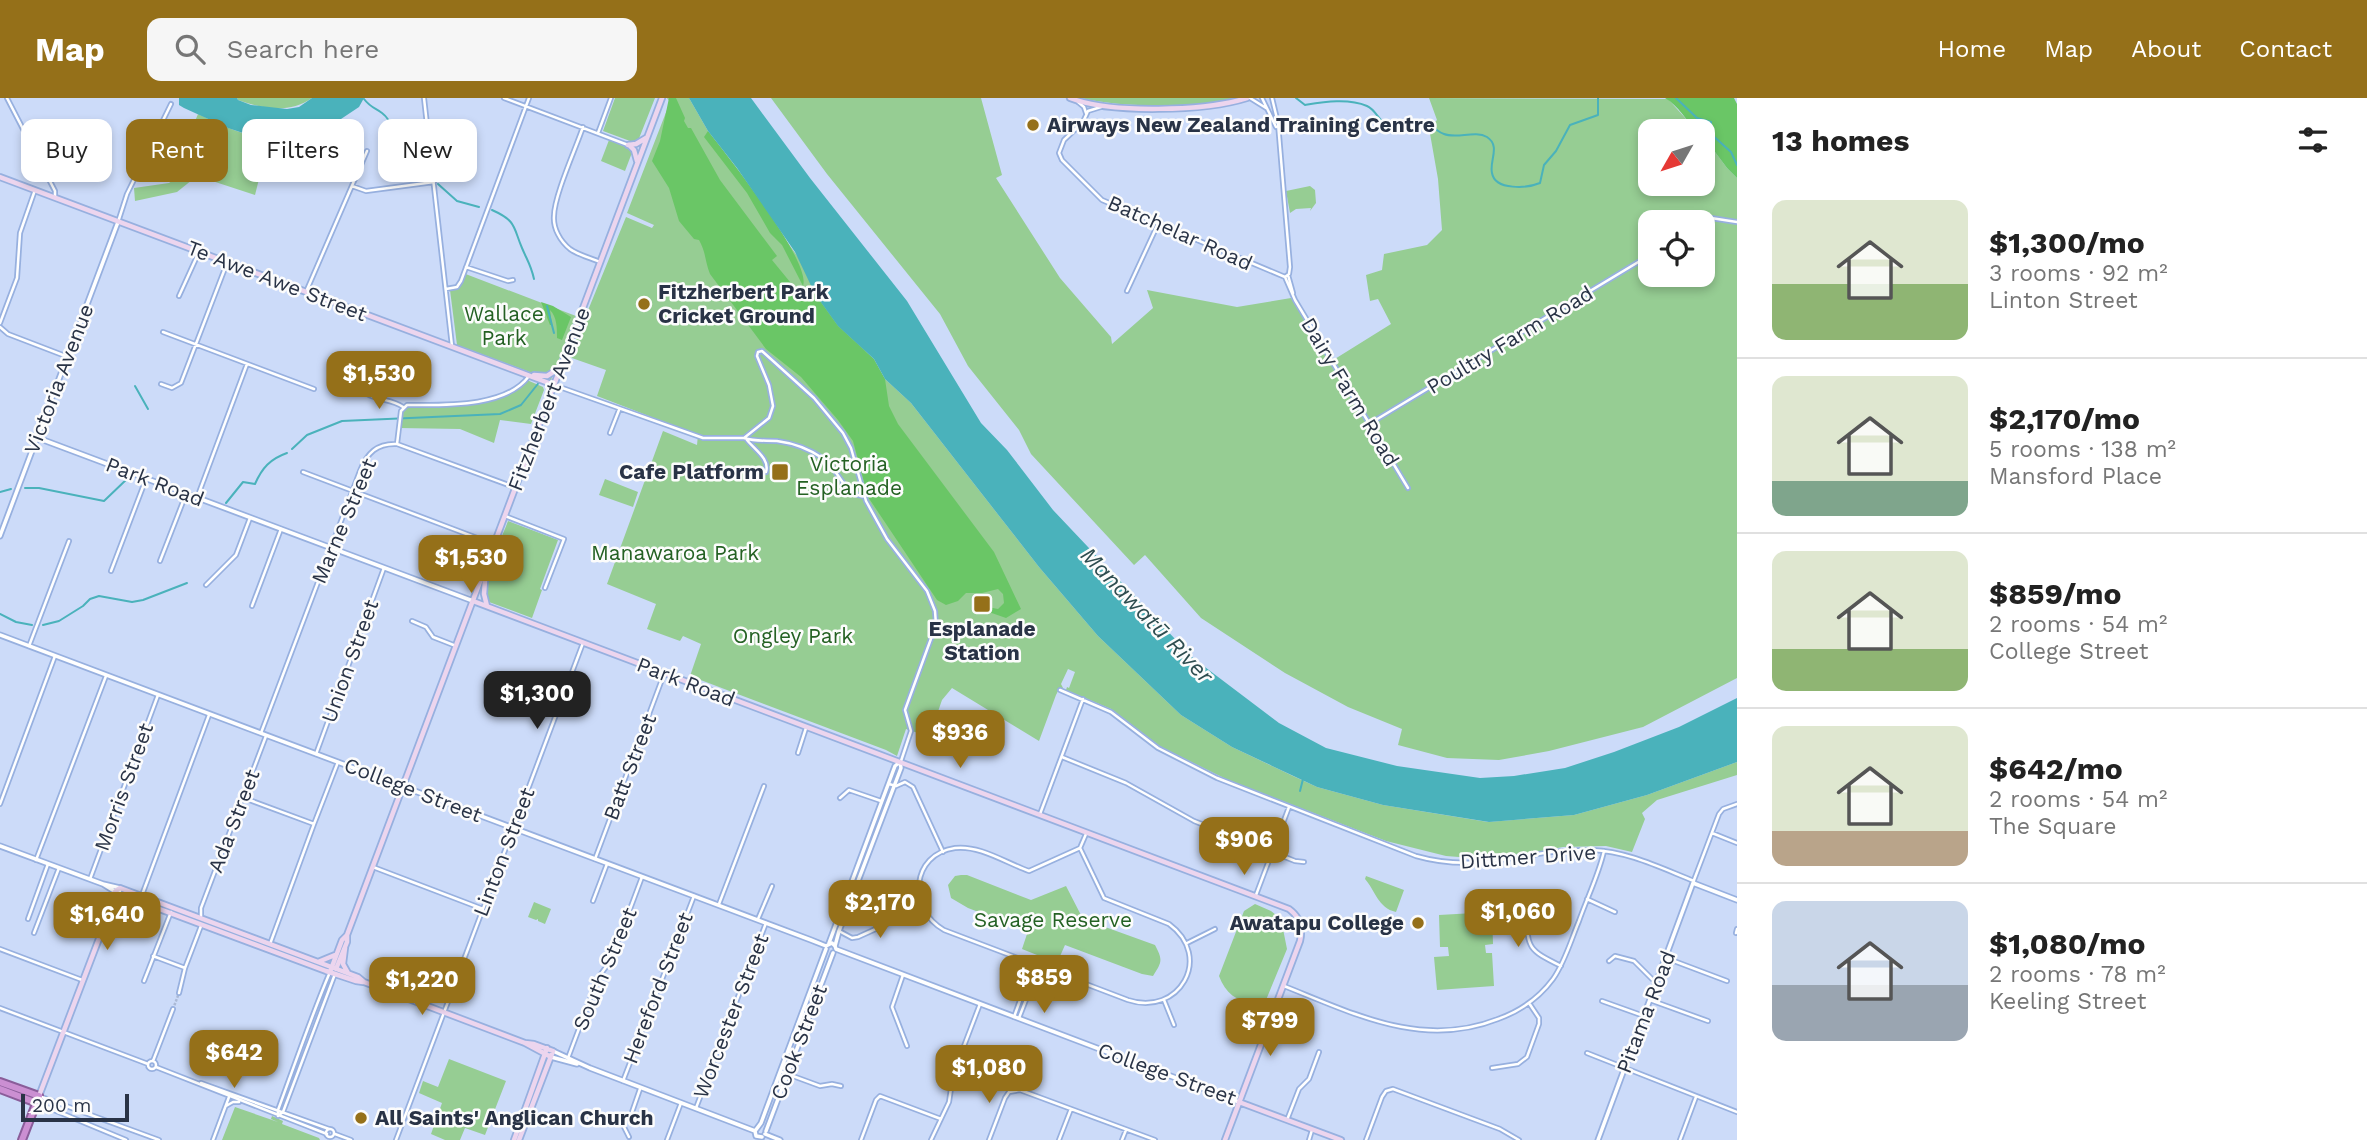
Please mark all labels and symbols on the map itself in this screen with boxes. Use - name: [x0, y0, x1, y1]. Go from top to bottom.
- place label: Airways New Zealand Training Centre: [1047, 112, 1435, 137]
- marker: Airways New Zealand Training Centre: [1025, 117, 1041, 133]
- north arrow: [1638, 119, 1715, 196]
- street label: Batchelar Road: [1104, 189, 1256, 276]
- street label: Te Awe Awe Street: [184, 235, 371, 326]
- place label: Fitzherbert Park Cricket Ground: [658, 279, 830, 328]
- street label: Poultry Farm Road: [1422, 280, 1597, 399]
- marker: Fitzherbert Park Cricket Ground: [636, 296, 652, 312]
- street label: Victoria Avenue: [18, 300, 99, 457]
- park label: Wallace Park: [464, 301, 544, 350]
- street label: Fitzherbert Avenue: [502, 303, 595, 494]
- street label: Dairy Farm Road: [1296, 313, 1405, 471]
- pin: $1,530: [322, 352, 436, 411]
- street label: Park Road: [103, 451, 208, 512]
- park label: Victoria Esplanade: [796, 451, 902, 500]
- street label: Marne Street: [306, 454, 381, 587]
- place label: Cafe Platform: [619, 459, 764, 484]
- marker: Cafe Platform: [770, 462, 790, 482]
- pin: $1,530: [414, 536, 528, 595]
- park label: Manawaroa Park: [591, 540, 759, 565]
- water label: Manawatū River: [1075, 542, 1219, 690]
- marker: Esplanade Station: [972, 594, 992, 614]
- street label: Union Street: [316, 596, 383, 726]
- place label: Esplanade Station: [928, 616, 1036, 665]
- park label: Ongley Park: [733, 623, 853, 648]
- street label: Park Road: [634, 651, 739, 712]
- pin: $1,300: [480, 672, 594, 731]
- street label: Batt Street: [598, 710, 661, 823]
- pin: $936: [919, 710, 1001, 770]
- street label: Morris Street: [89, 719, 158, 854]
- street label: College Street: [341, 752, 486, 827]
- street label: Ada Street: [202, 765, 265, 876]
- street label: Linton Street: [468, 784, 540, 920]
- pin: $906: [1203, 818, 1285, 877]
- street label: Dittmer Drive: [1459, 839, 1597, 874]
- pin: $2,170: [823, 880, 937, 940]
- pin: $1,060: [1461, 890, 1575, 949]
- pin: $1,640: [50, 892, 164, 952]
- street label: South Street: [567, 903, 642, 1034]
- park label: Savage Reserve: [974, 907, 1132, 932]
- street label: Hereford Street: [617, 908, 698, 1067]
- place label: Awatapu College: [1230, 910, 1404, 935]
- marker: Awatapu College: [1410, 915, 1426, 931]
- street label: Worcester Street: [688, 930, 774, 1102]
- street label: Pitama Road: [1611, 947, 1680, 1076]
- pin: $859: [1003, 956, 1085, 1015]
- pin: $1,220: [365, 958, 479, 1017]
- street label: Cook Street: [765, 980, 832, 1103]
- pin: $799: [1229, 998, 1311, 1058]
- pin: $642: [193, 1030, 275, 1090]
- street label: College Street: [1094, 1037, 1240, 1110]
- pin: $1,080: [932, 1046, 1046, 1105]
- scale bar: [21, 1091, 130, 1123]
- place label: All Saints' Anglican Church: [375, 1105, 654, 1130]
- marker: All Saints' Anglican Church: [353, 1110, 369, 1126]

